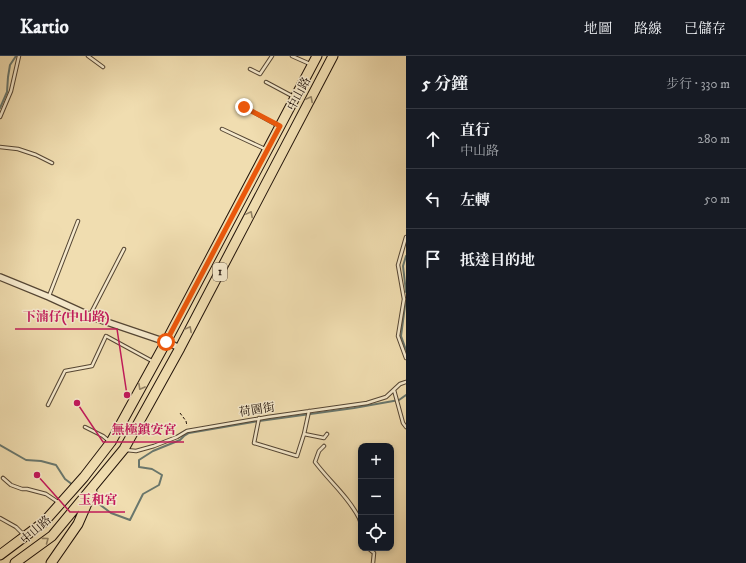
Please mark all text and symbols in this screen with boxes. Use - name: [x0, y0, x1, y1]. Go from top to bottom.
- text: Kartio: [20, 16, 69, 39]
- text: 地圖: [584, 20, 612, 38]
- text: 路線: [634, 20, 662, 38]
- text: 已儲存: [684, 20, 726, 38]
- text: 5 分鐘: [422, 73, 468, 95]
- street label: 中山路: [284, 75, 314, 113]
- text: 步行 · 330 m: [666, 76, 730, 92]
- one-way arrow: [306, 96, 313, 103]
- route end: [235, 98, 253, 116]
- text: 直行: [460, 121, 490, 140]
- icon: ahead: [422, 128, 444, 150]
- text: 280 m: [698, 131, 730, 147]
- text: 中山路: [460, 143, 499, 159]
- icon: left: [422, 188, 444, 210]
- text: 左轉: [460, 191, 490, 210]
- text: 50 m: [704, 191, 730, 207]
- one-way arrow: [245, 211, 253, 218]
- icon: arrive: [422, 248, 444, 270]
- text: 抵達目的地: [460, 251, 535, 270]
- road number: 1: [213, 263, 227, 281]
- callout: 下湳仔(中山路): [15, 304, 117, 329]
- text: 下湳仔(中山路): [23, 309, 110, 326]
- one-way arrow: [185, 326, 192, 334]
- route start: [157, 333, 175, 351]
- one-way arrow: [138, 383, 146, 390]
- street label: 荷園街: [238, 400, 277, 420]
- callout: 無極鎮安宮: [103, 417, 184, 442]
- text: 無極鎮安宮: [111, 422, 177, 438]
- map controls: [358, 443, 394, 551]
- button: +: [358, 443, 394, 479]
- button: −: [358, 479, 394, 515]
- callout: 玉和宮: [70, 487, 125, 512]
- text: 玉和宮: [78, 492, 118, 508]
- street label: 中山路: [17, 513, 55, 547]
- button: locate: [358, 515, 394, 551]
- one-way arrow: [42, 537, 49, 544]

